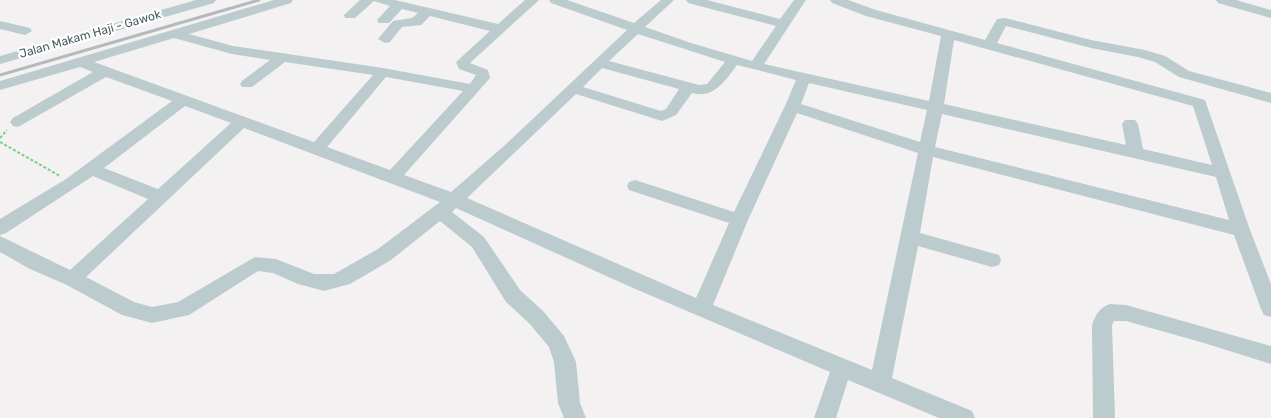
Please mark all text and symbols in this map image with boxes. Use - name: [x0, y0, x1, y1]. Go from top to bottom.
- street label: Jalan Makam Haji - Gawok: [18, 7, 163, 61]

